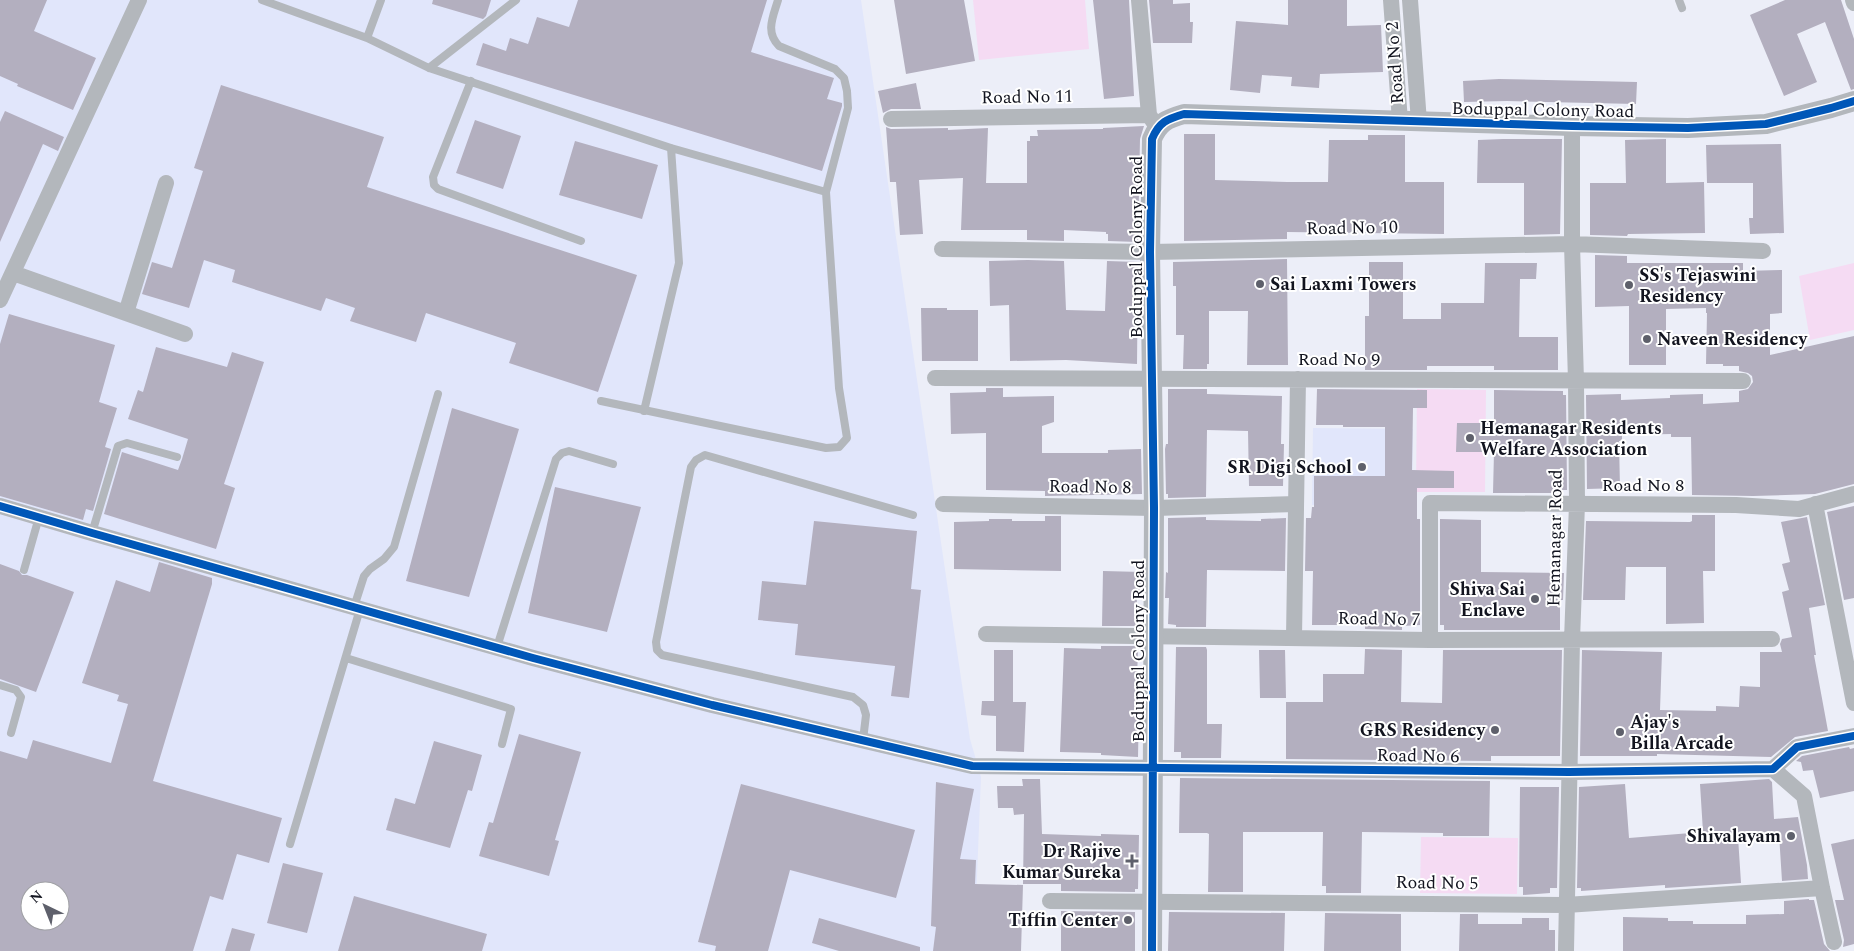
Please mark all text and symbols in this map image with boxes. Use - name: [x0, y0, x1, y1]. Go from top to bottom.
- street label: Road No 2: [1379, 21, 1411, 105]
- street label: Road No 11: [981, 83, 1073, 111]
- street label: Boduppal Colony Road: [1451, 95, 1635, 125]
- street label: Boduppal Colony Road: [1123, 156, 1150, 338]
- street label: Road No 10: [1306, 214, 1398, 242]
- place label: SS's Tejaswini Residency: [1639, 262, 1756, 310]
- place label: Sai Laxmi Towers: [1270, 271, 1417, 298]
- marker: Sai Laxmi Towers: [1254, 278, 1266, 290]
- marker: SS's Tejaswini Residency: [1623, 279, 1635, 291]
- place label: Naveen Residency: [1657, 326, 1808, 353]
- marker: Naveen Residency: [1641, 333, 1653, 345]
- street label: Road No 9: [1298, 346, 1380, 373]
- place label: Hemanagar Residents Welfare Association: [1480, 415, 1662, 463]
- marker: Hemanagar Residents Welfare Association: [1464, 432, 1476, 444]
- place label: SR Digi School: [1227, 454, 1352, 481]
- marker: SR Digi School: [1356, 461, 1368, 473]
- street label: Hemanagar Road: [1540, 469, 1570, 607]
- street label: Road No 8: [1602, 472, 1684, 499]
- street label: Road No 8: [1048, 473, 1132, 501]
- street label: Boduppal Colony Road: [1125, 560, 1152, 742]
- place label: Shiva Sai Enclave: [1449, 576, 1525, 624]
- marker: Shiva Sai Enclave: [1529, 593, 1541, 605]
- street label: Road No 7: [1337, 605, 1421, 633]
- place label: Ajay's Billa Arcade: [1630, 709, 1733, 757]
- place label: GRS Residency: [1360, 717, 1486, 744]
- marker: GRS Residency: [1489, 724, 1501, 736]
- marker: Ajay's Billa Arcade: [1614, 726, 1626, 738]
- street label: Road No 6: [1376, 742, 1460, 770]
- place label: Shivalayam: [1687, 823, 1781, 850]
- marker: Shivalayam: [1785, 830, 1797, 842]
- place label: Dr Rajive Kumar Sureka: [1002, 838, 1122, 886]
- marker: Dr Rajive Kumar Sureka: [1125, 854, 1139, 868]
- street label: Road No 5: [1395, 869, 1479, 897]
- north arrow: [20, 881, 70, 931]
- text: N: [25, 885, 48, 908]
- place label: Tiffin Center: [1008, 907, 1118, 934]
- marker: Tiffin Center: [1122, 914, 1134, 926]

